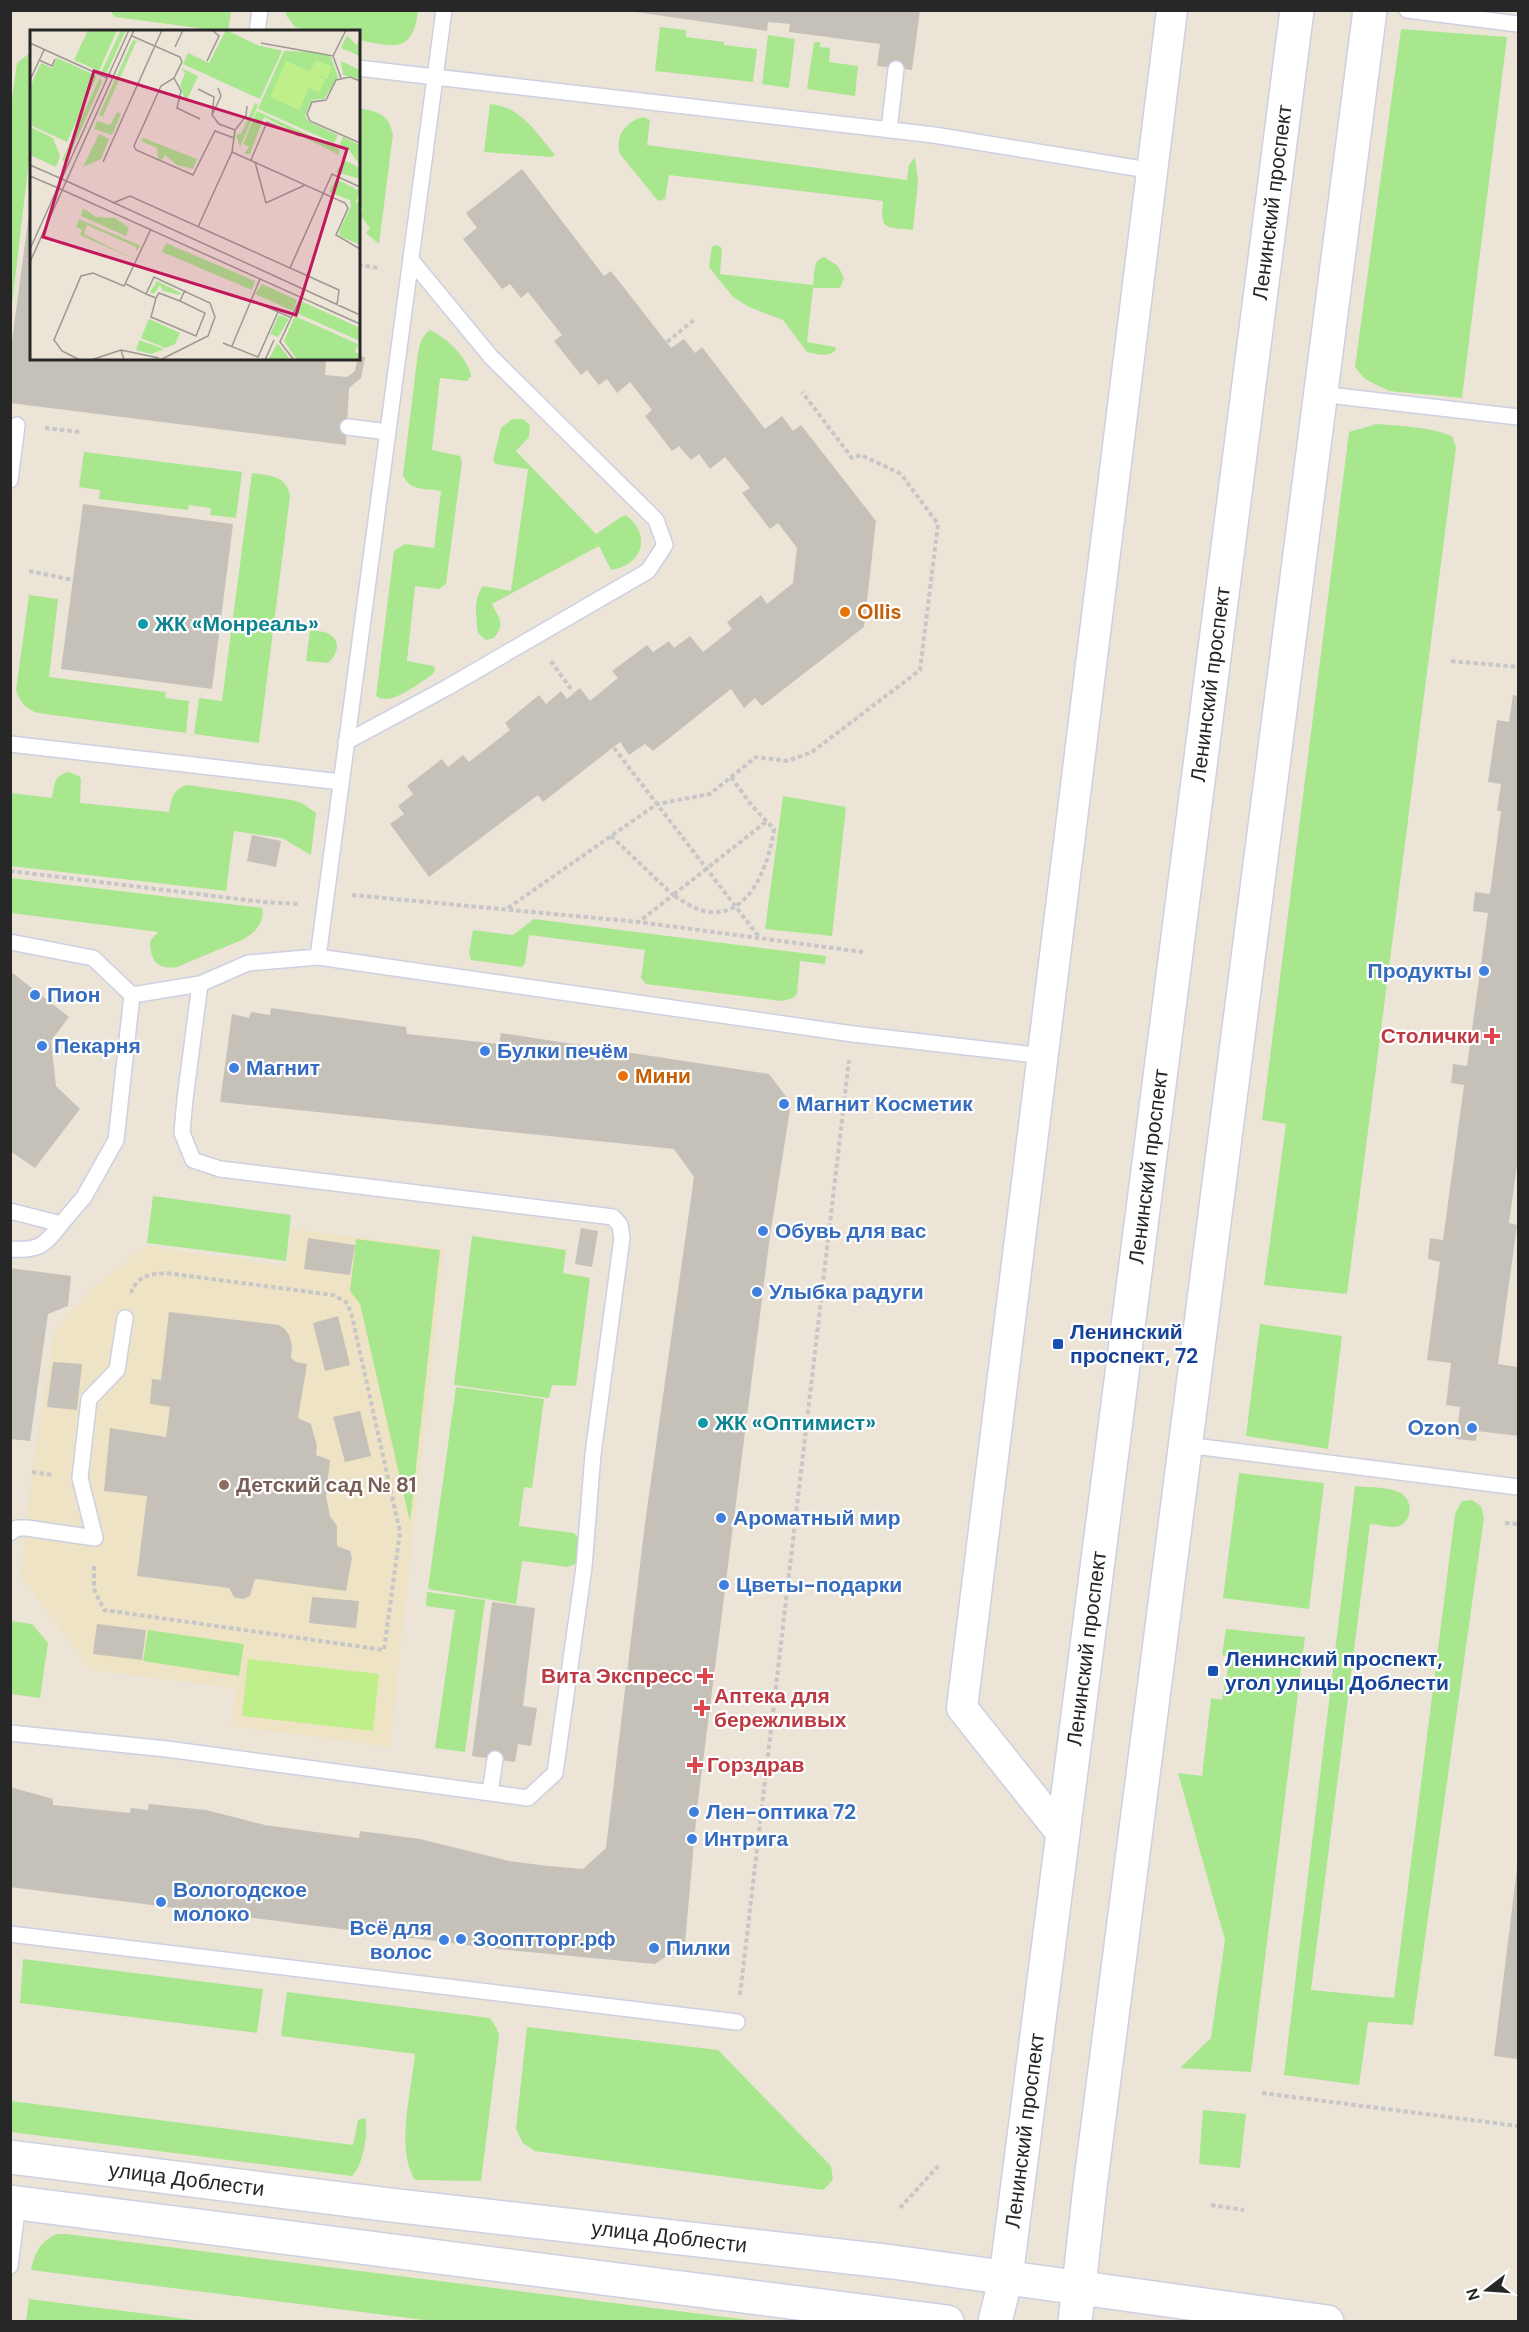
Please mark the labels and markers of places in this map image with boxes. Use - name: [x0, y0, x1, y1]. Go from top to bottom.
- place label: Ollis: [857, 598, 902, 626]
- marker: Ollis: [838, 605, 852, 619]
- place label: ЖК «Монреаль»: [154, 610, 319, 638]
- marker: ЖК «Монреаль»: [136, 617, 150, 631]
- place label: Продукты: [1368, 957, 1472, 985]
- marker: Продукты: [1477, 964, 1491, 978]
- place label: Пион: [47, 981, 101, 1009]
- marker: Пион: [28, 988, 42, 1002]
- place label: Столички: [1381, 1022, 1480, 1050]
- marker: Столички: [1485, 1029, 1499, 1043]
- place label: Пекарня: [54, 1032, 141, 1060]
- place label: Булки печём: [497, 1037, 628, 1065]
- marker: Пекарня: [35, 1039, 49, 1053]
- marker: Булки печём: [478, 1044, 492, 1058]
- place label: Магнит: [246, 1054, 320, 1082]
- marker: Магнит: [227, 1061, 241, 1075]
- place label: Мини: [635, 1062, 691, 1090]
- marker: Мини: [616, 1069, 630, 1083]
- place label: Магнит Косметик: [796, 1090, 973, 1118]
- marker: Магнит Косметик: [777, 1097, 791, 1111]
- place label: Обувь для вас: [775, 1217, 927, 1245]
- marker: Обувь для вас: [756, 1224, 770, 1238]
- place label: Улыбка радуги: [769, 1278, 924, 1306]
- marker: Улыбка радуги: [750, 1285, 764, 1299]
- place label: Ленинский проспект, 72: [1070, 1318, 1198, 1370]
- marker: Ленинский проспект, 72: [1051, 1337, 1065, 1351]
- place label: ЖК «Оптимист»: [714, 1409, 876, 1437]
- place label: Ozon: [1407, 1414, 1460, 1442]
- marker: ЖК «Оптимист»: [696, 1416, 710, 1430]
- marker: Ozon: [1465, 1421, 1479, 1435]
- place label: Детский сад № 81: [236, 1471, 416, 1499]
- marker: Детский сад № 81: [217, 1478, 231, 1492]
- place label: Ароматный мир: [733, 1504, 901, 1532]
- marker: Ароматный мир: [714, 1511, 728, 1525]
- place label: Цветы-подарки: [736, 1571, 902, 1599]
- marker: Цветы-подарки: [717, 1578, 731, 1592]
- place label: Ленинский проспект, угол улицы Доблести: [1225, 1645, 1449, 1697]
- place label: Вита Экспресс: [541, 1662, 693, 1690]
- marker: Ленинский проспект, угол улицы Доблести: [1206, 1664, 1220, 1678]
- marker: Вита Экспресс: [698, 1669, 712, 1683]
- place label: Аптека для бережливых: [714, 1682, 847, 1734]
- marker: Аптека для бережливых: [695, 1701, 709, 1715]
- place label: Горздрав: [707, 1751, 805, 1779]
- marker: Горздрав: [688, 1758, 702, 1772]
- place label: Лен-оптика 72: [706, 1798, 856, 1826]
- marker: Лен-оптика 72: [687, 1805, 701, 1819]
- place label: Интрига: [704, 1825, 789, 1853]
- marker: Интрига: [685, 1832, 699, 1846]
- place label: Вологодское молоко: [173, 1876, 307, 1928]
- marker: Вологодское молоко: [154, 1895, 168, 1909]
- place label: Всё для волос: [350, 1914, 432, 1966]
- place label: Зооптторг.рф: [473, 1925, 616, 1953]
- marker: Зооптторг.рф: [454, 1932, 468, 1946]
- marker: Всё для волос: [437, 1933, 451, 1947]
- place label: Пилки: [666, 1934, 731, 1962]
- marker: Пилки: [647, 1941, 661, 1955]

